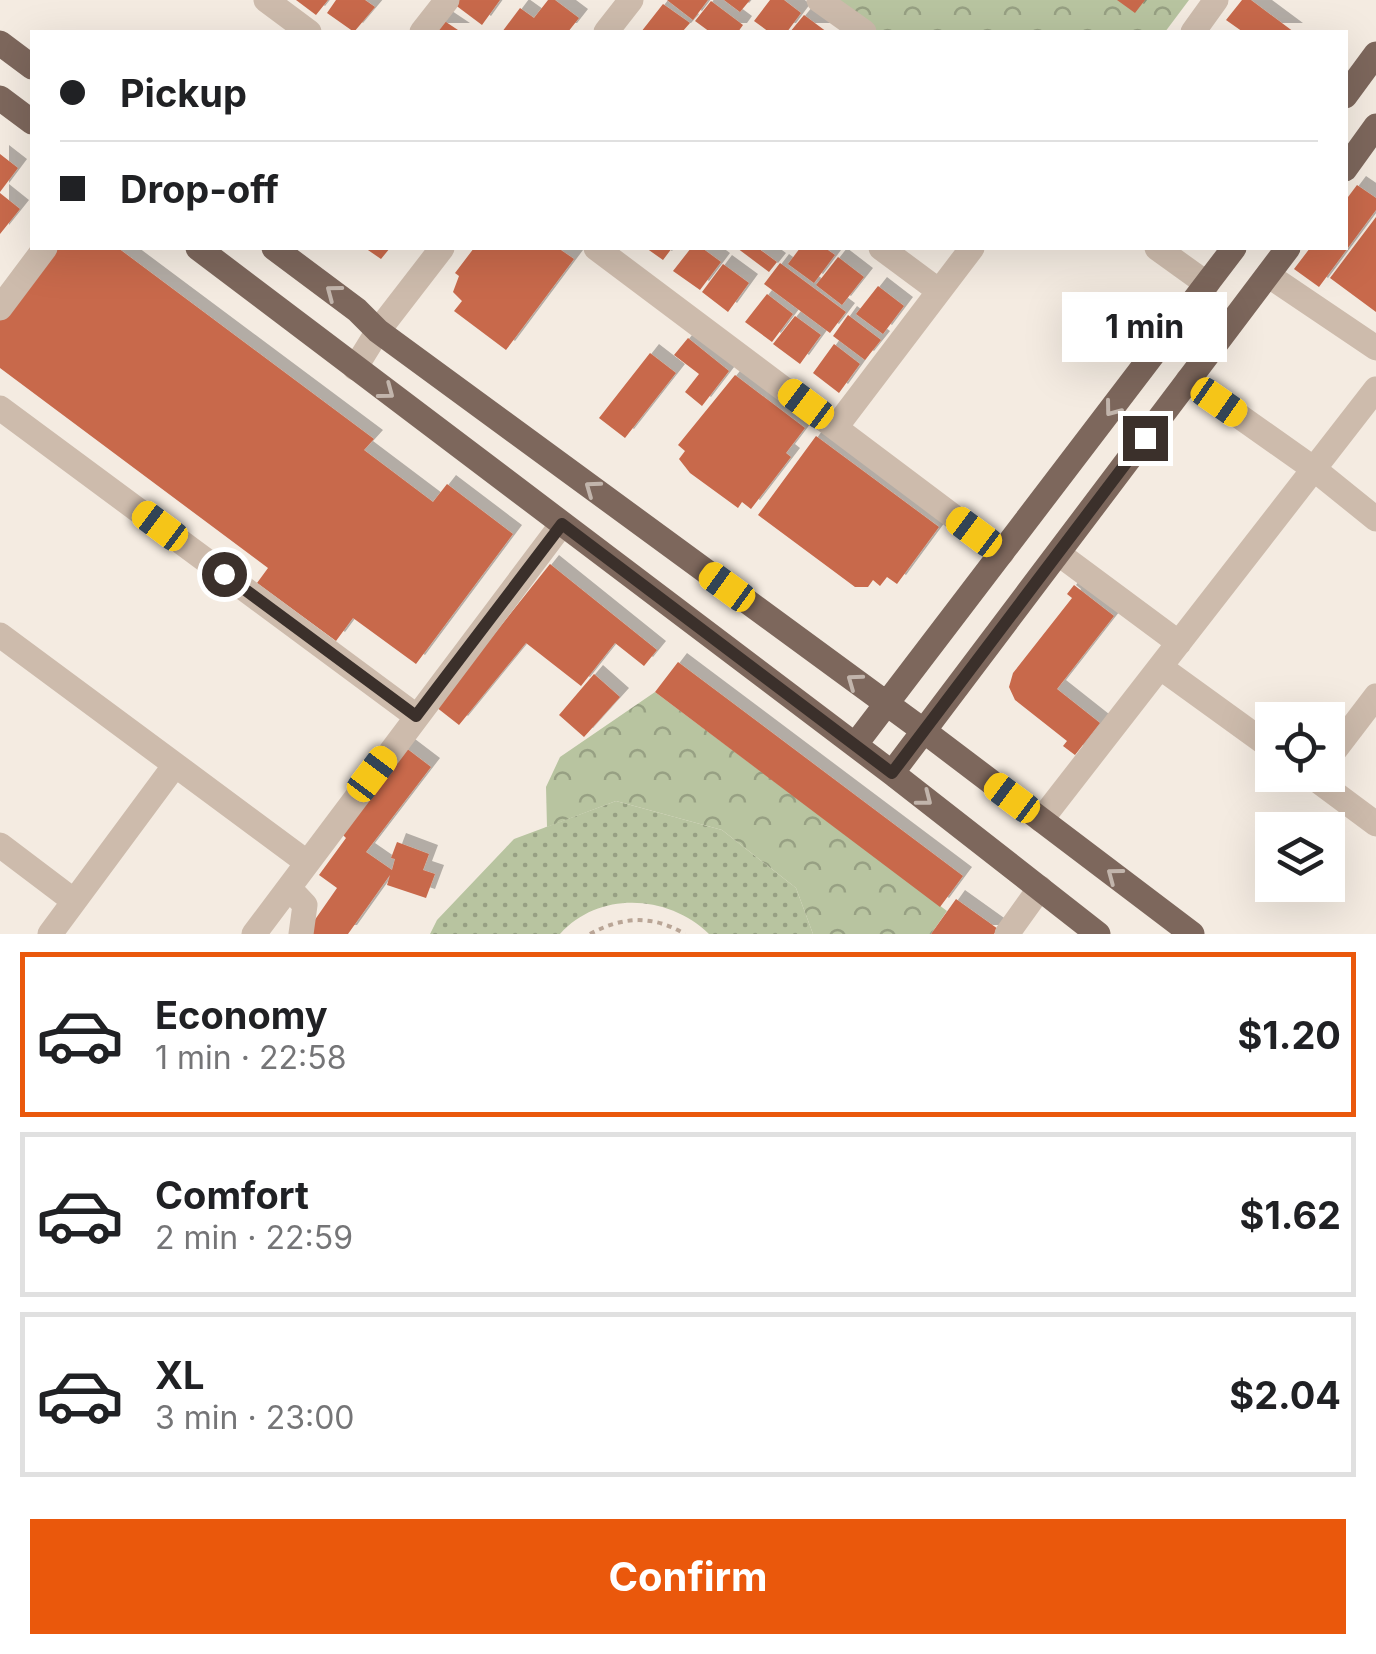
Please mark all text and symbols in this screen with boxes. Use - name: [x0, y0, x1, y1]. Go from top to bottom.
- text: Pickup: [120, 70, 247, 116]
- text: Drop-off: [120, 166, 279, 212]
- one-way arrow: [326, 286, 344, 303]
- callout: 1 min: [1062, 293, 1228, 363]
- text: 1 min: [1105, 307, 1184, 346]
- car: [1186, 373, 1252, 431]
- car: [773, 374, 839, 434]
- one-way arrow: [376, 380, 394, 397]
- one-way arrow: [1106, 398, 1124, 416]
- route end: [1123, 416, 1168, 461]
- one-way arrow: [585, 482, 603, 500]
- car: [127, 496, 193, 556]
- car: [941, 502, 1007, 562]
- route start: [202, 552, 247, 597]
- car: [694, 557, 760, 617]
- one-way arrow: [847, 675, 865, 692]
- map controls: [1255, 702, 1345, 902]
- button: locate: [1255, 702, 1345, 792]
- car: [342, 741, 402, 807]
- car: [979, 768, 1045, 828]
- one-way arrow: [914, 787, 932, 805]
- button: layers: [1255, 812, 1345, 902]
- one-way arrow: [1107, 870, 1125, 887]
- icon: car: [35, 990, 125, 1080]
- text: Economy: [155, 992, 328, 1038]
- text: $1.20: [1237, 1012, 1341, 1058]
- text: 1 min · 22:58: [155, 1038, 346, 1077]
- icon: car: [35, 1170, 125, 1260]
- text: Comfort: [155, 1172, 309, 1218]
- text: $1.62: [1240, 1192, 1341, 1238]
- text: 2 min · 22:59: [155, 1218, 353, 1257]
- icon: car: [35, 1350, 125, 1440]
- text: XL: [155, 1352, 205, 1398]
- text: $2.04: [1229, 1372, 1341, 1418]
- text: 3 min · 23:00: [155, 1398, 355, 1437]
- button: Confirm: [30, 1519, 1346, 1634]

